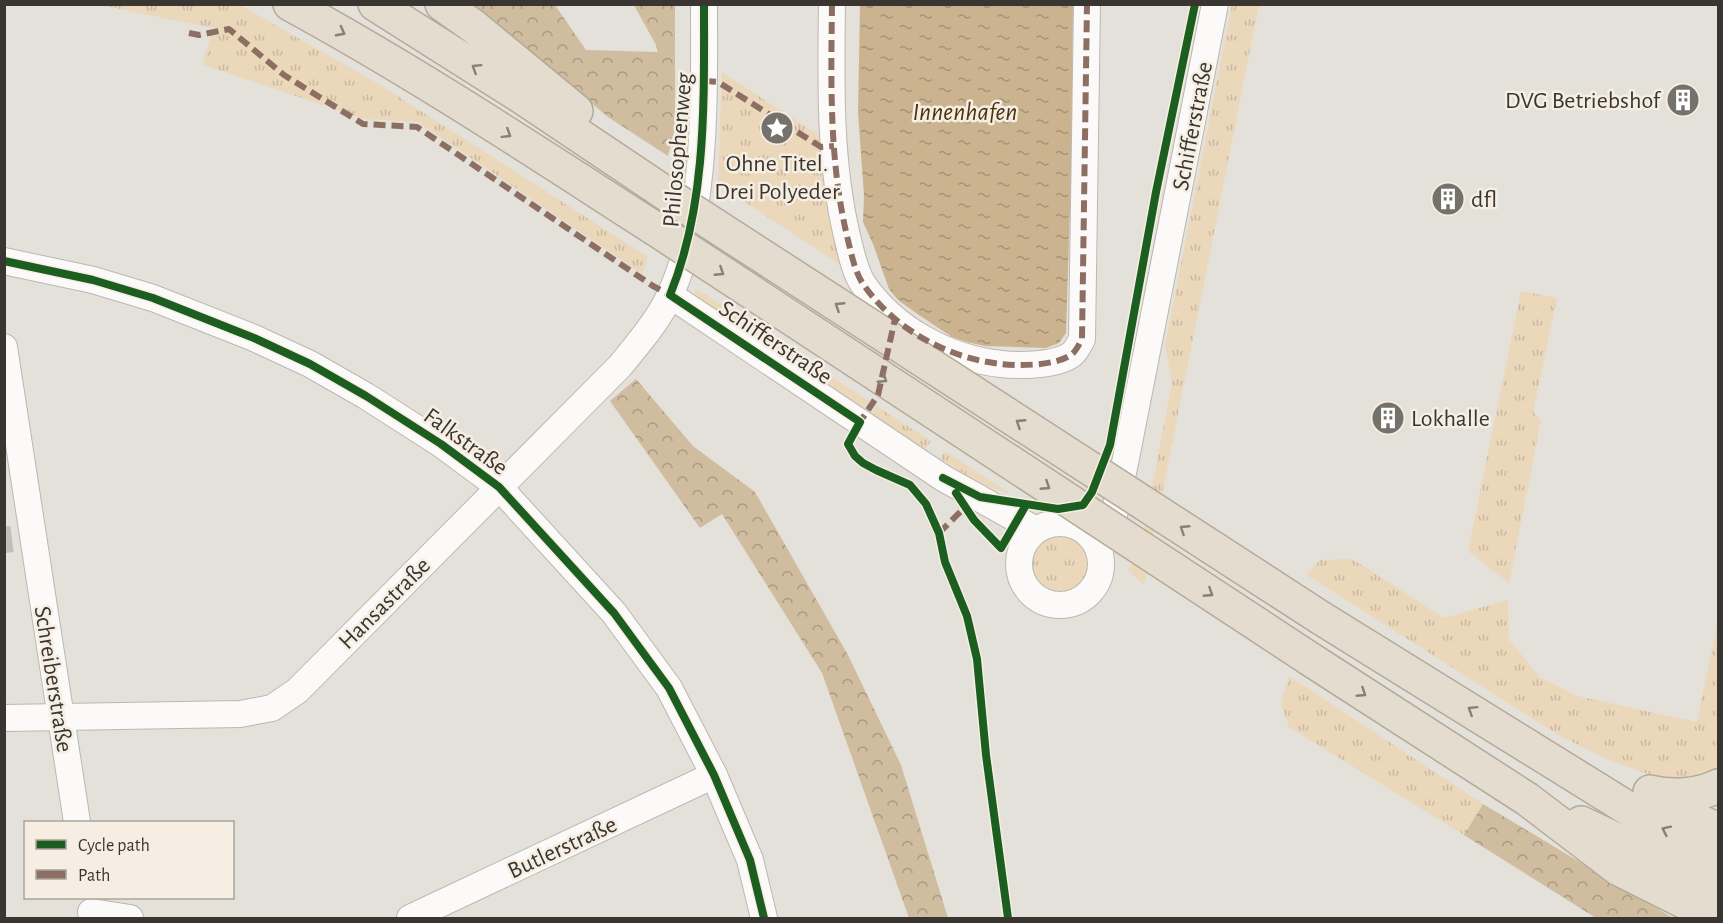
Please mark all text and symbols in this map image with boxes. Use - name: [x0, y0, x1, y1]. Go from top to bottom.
- one-way arrow: [335, 25, 345, 36]
- street label: Schifferstraße: [1169, 60, 1217, 193]
- one-way arrow: [472, 64, 482, 76]
- street label: Philosophenweg: [659, 71, 697, 228]
- building icon: DVG Betriebshof: [1665, 82, 1701, 118]
- place label: DVG Betriebshof: [1505, 89, 1662, 113]
- water label: Innenhafen: [913, 99, 1017, 125]
- place icon: Ohne Titel. Drei Polyeder: [759, 110, 795, 146]
- one-way arrow: [501, 127, 512, 138]
- place label: Ohne Titel. Drei Polyeder: [714, 152, 840, 204]
- building icon: dfl: [1430, 181, 1466, 217]
- place label: dfl: [1471, 188, 1497, 212]
- one-way arrow: [714, 264, 725, 275]
- street label: Schifferstraße: [715, 296, 836, 389]
- one-way arrow: [835, 301, 845, 313]
- one-way arrow: [877, 372, 888, 383]
- building icon: Lokhalle: [1370, 400, 1406, 436]
- street label: Falkstraße: [419, 404, 512, 480]
- place label: Lokhalle: [1411, 407, 1490, 431]
- one-way arrow: [1016, 419, 1027, 430]
- one-way arrow: [1040, 479, 1051, 490]
- one-way arrow: [1180, 525, 1191, 536]
- street label: Hansastraße: [334, 553, 435, 654]
- one-way arrow: [1203, 586, 1214, 597]
- street label: Schreiberstraße: [30, 604, 76, 754]
- one-way arrow: [1356, 685, 1366, 697]
- one-way arrow: [1468, 706, 1478, 718]
- street label: Butlerstraße: [504, 812, 621, 884]
- legend: [24, 821, 234, 899]
- one-way arrow: [1662, 826, 1673, 838]
- text: Cycle path: [78, 837, 150, 855]
- text: Path: [78, 867, 110, 885]

